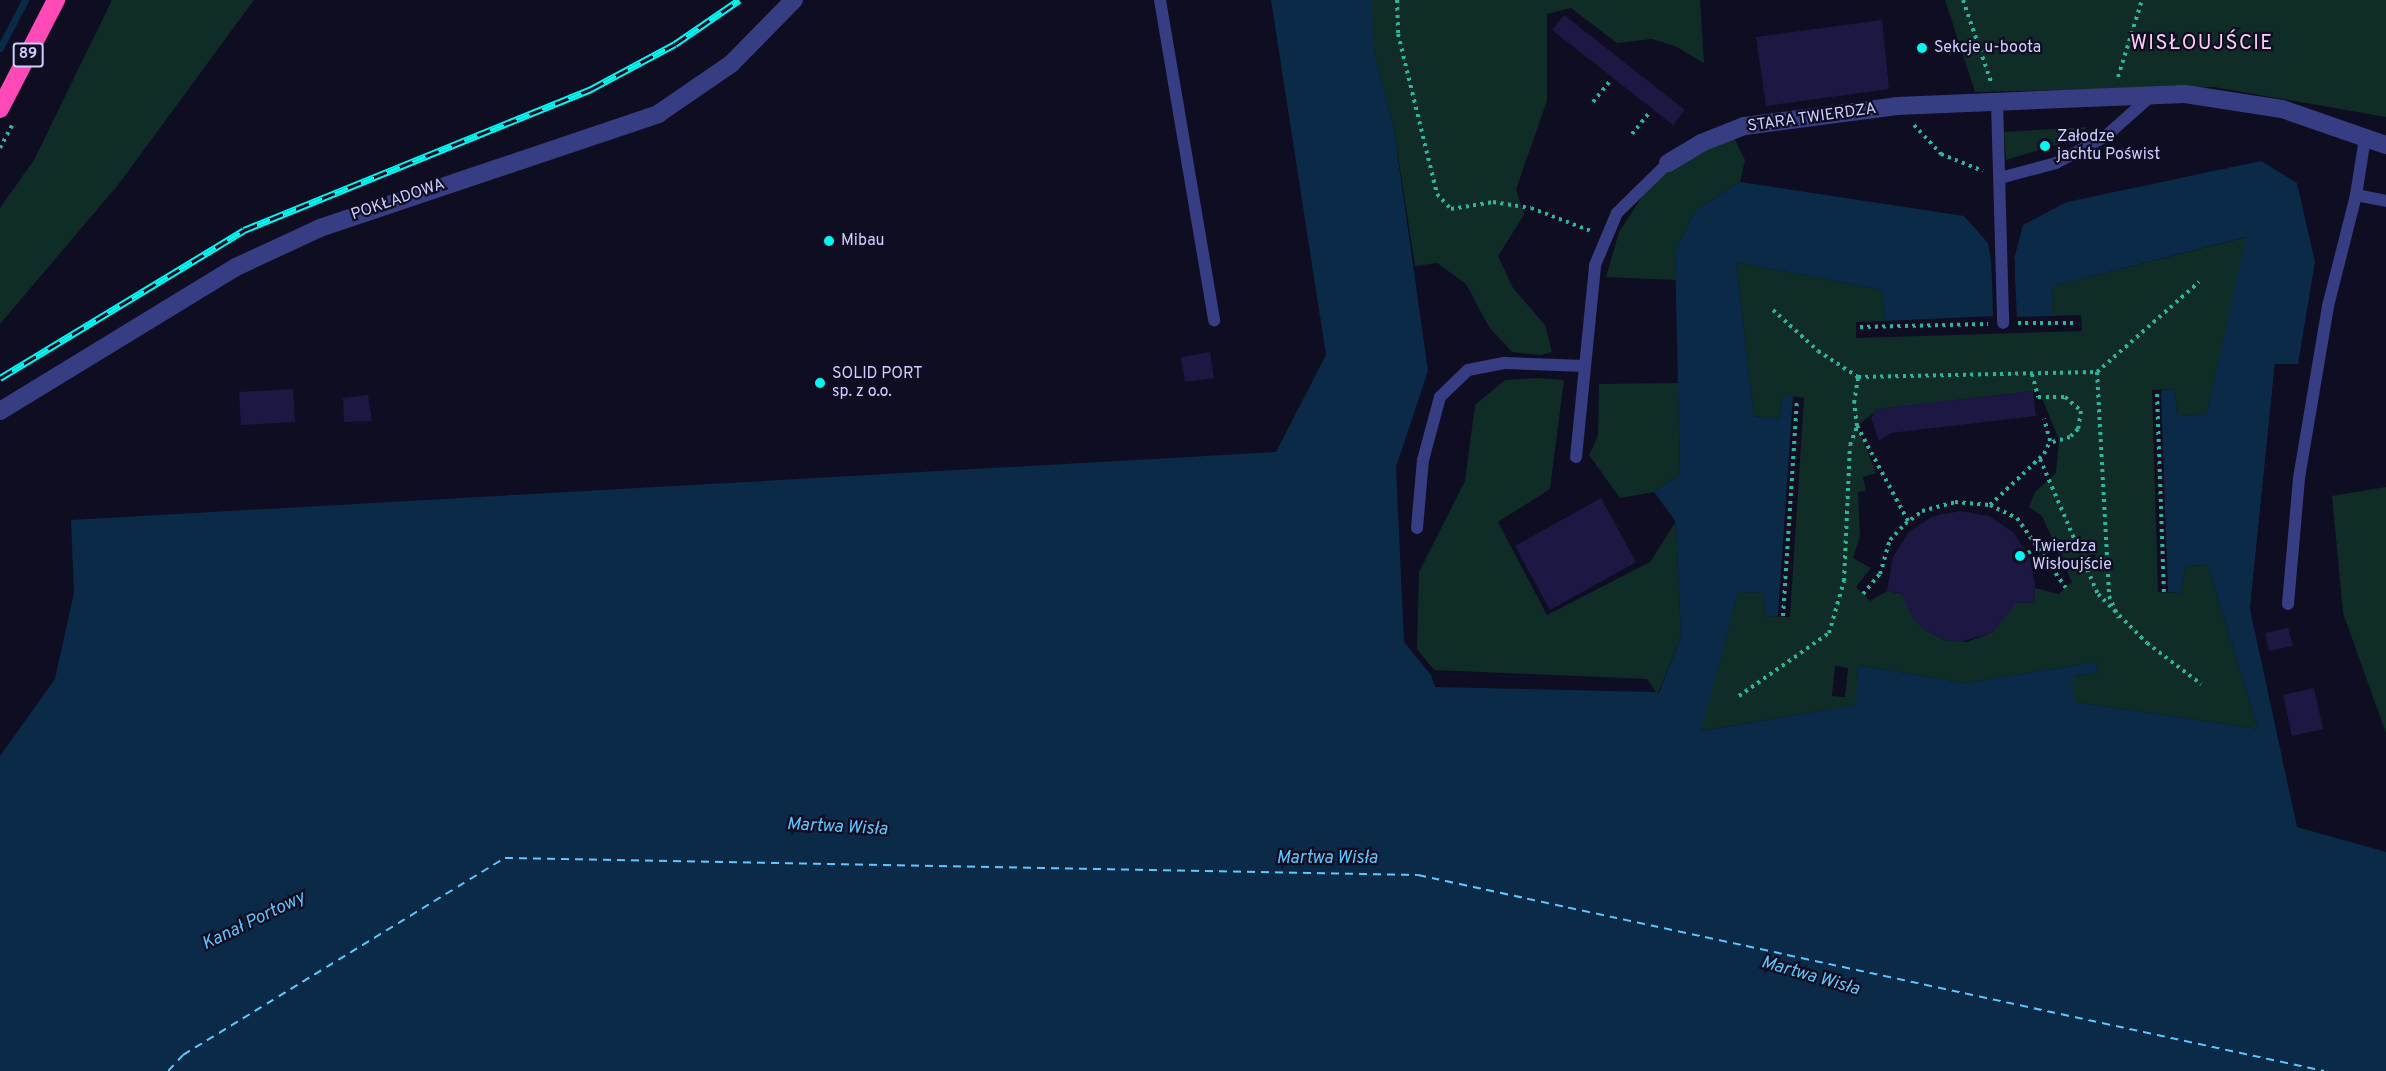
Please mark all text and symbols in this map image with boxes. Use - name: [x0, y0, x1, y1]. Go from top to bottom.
- district label: WISŁOUJŚCIE: [2130, 32, 2274, 56]
- place label: Sekcje u-boota: [1934, 38, 2041, 58]
- marker: Sekcje u-boota: [1915, 41, 1929, 55]
- road number: 89: [12, 43, 44, 67]
- street label: STARA TWIERDZA: [1746, 99, 1878, 137]
- place label: Załodze jachtu Poświst: [2057, 127, 2160, 165]
- marker: Załodze jachtu Poświst: [2038, 139, 2052, 153]
- street label: POKŁADOWA: [349, 175, 447, 225]
- place label: Mibau: [841, 231, 885, 251]
- marker: Mibau: [822, 234, 836, 248]
- place label: SOLID PORT sp. z o.o.: [832, 364, 923, 402]
- marker: SOLID PORT sp. z o.o.: [813, 376, 827, 390]
- place label: Twierdza Wisłoujście: [2032, 537, 2112, 575]
- marker: Twierdza Wisłoujście: [2013, 549, 2027, 563]
- water label: Martwa Wisła: [786, 815, 888, 841]
- water label: Martwa Wisła: [1276, 848, 1378, 870]
- water label: Kanał Portowy: [199, 888, 309, 956]
- water label: Martwa Wisła: [1758, 953, 1862, 1001]

